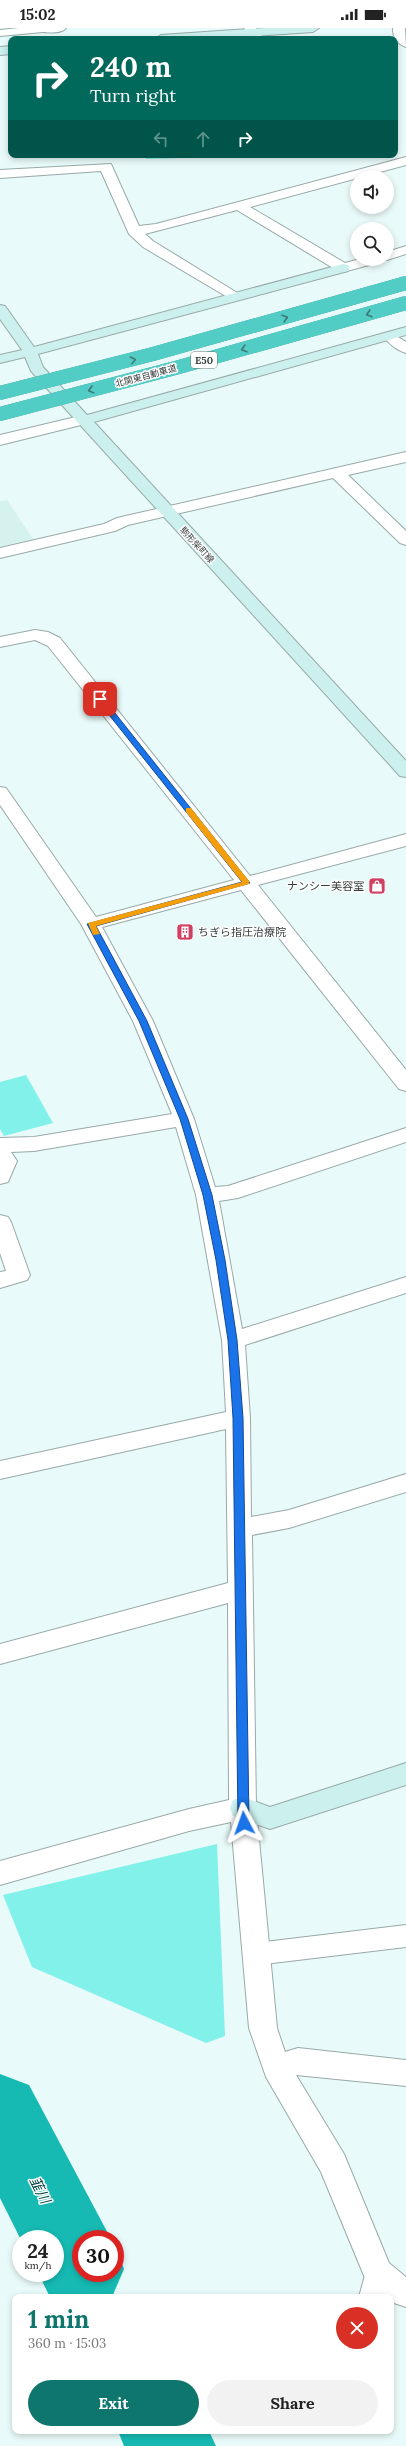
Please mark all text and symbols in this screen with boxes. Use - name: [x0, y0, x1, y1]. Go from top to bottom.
- text: 15:02: [20, 5, 55, 24]
- text: 240 m: [90, 49, 171, 85]
- icon: right: [24, 52, 76, 104]
- text: Turn right: [90, 84, 176, 107]
- icon: left: [150, 128, 172, 150]
- icon: ahead: [192, 128, 214, 150]
- icon: right: [234, 128, 256, 150]
- map controls: [350, 170, 394, 266]
- button: sound: [350, 170, 394, 214]
- button: search: [350, 222, 394, 266]
- one-way arrow: [365, 309, 372, 318]
- one-way arrow: [281, 314, 288, 323]
- one-way arrow: [240, 344, 247, 353]
- road number: E50: [191, 352, 217, 368]
- one-way arrow: [130, 356, 136, 364]
- street label: 北関東自動車道: [114, 362, 178, 389]
- one-way arrow: [88, 385, 95, 394]
- street label: 駒形柴町線: [178, 524, 217, 566]
- pin: [83, 682, 117, 716]
- icon: arrive: [89, 688, 111, 710]
- shop icon: ナンシー美容室: [367, 876, 387, 896]
- place label: ナンシー美容室: [287, 879, 364, 893]
- building icon: ちぎら指圧治療院: [175, 922, 195, 942]
- place label: ちぎら指圧治療院: [198, 925, 286, 939]
- position arrow: [223, 1802, 265, 1844]
- water label: 韮川: [26, 2173, 55, 2208]
- speed limit sign: 30: [72, 2230, 124, 2282]
- text: 24: [27, 2238, 49, 2263]
- text: km/h: [24, 2259, 52, 2272]
- text: 1 min: [28, 2304, 89, 2335]
- button: close: [336, 2307, 378, 2349]
- text: 360 m · 15:03: [28, 2335, 106, 2352]
- button: Exit: [28, 2380, 199, 2426]
- button: Share: [207, 2380, 378, 2426]

